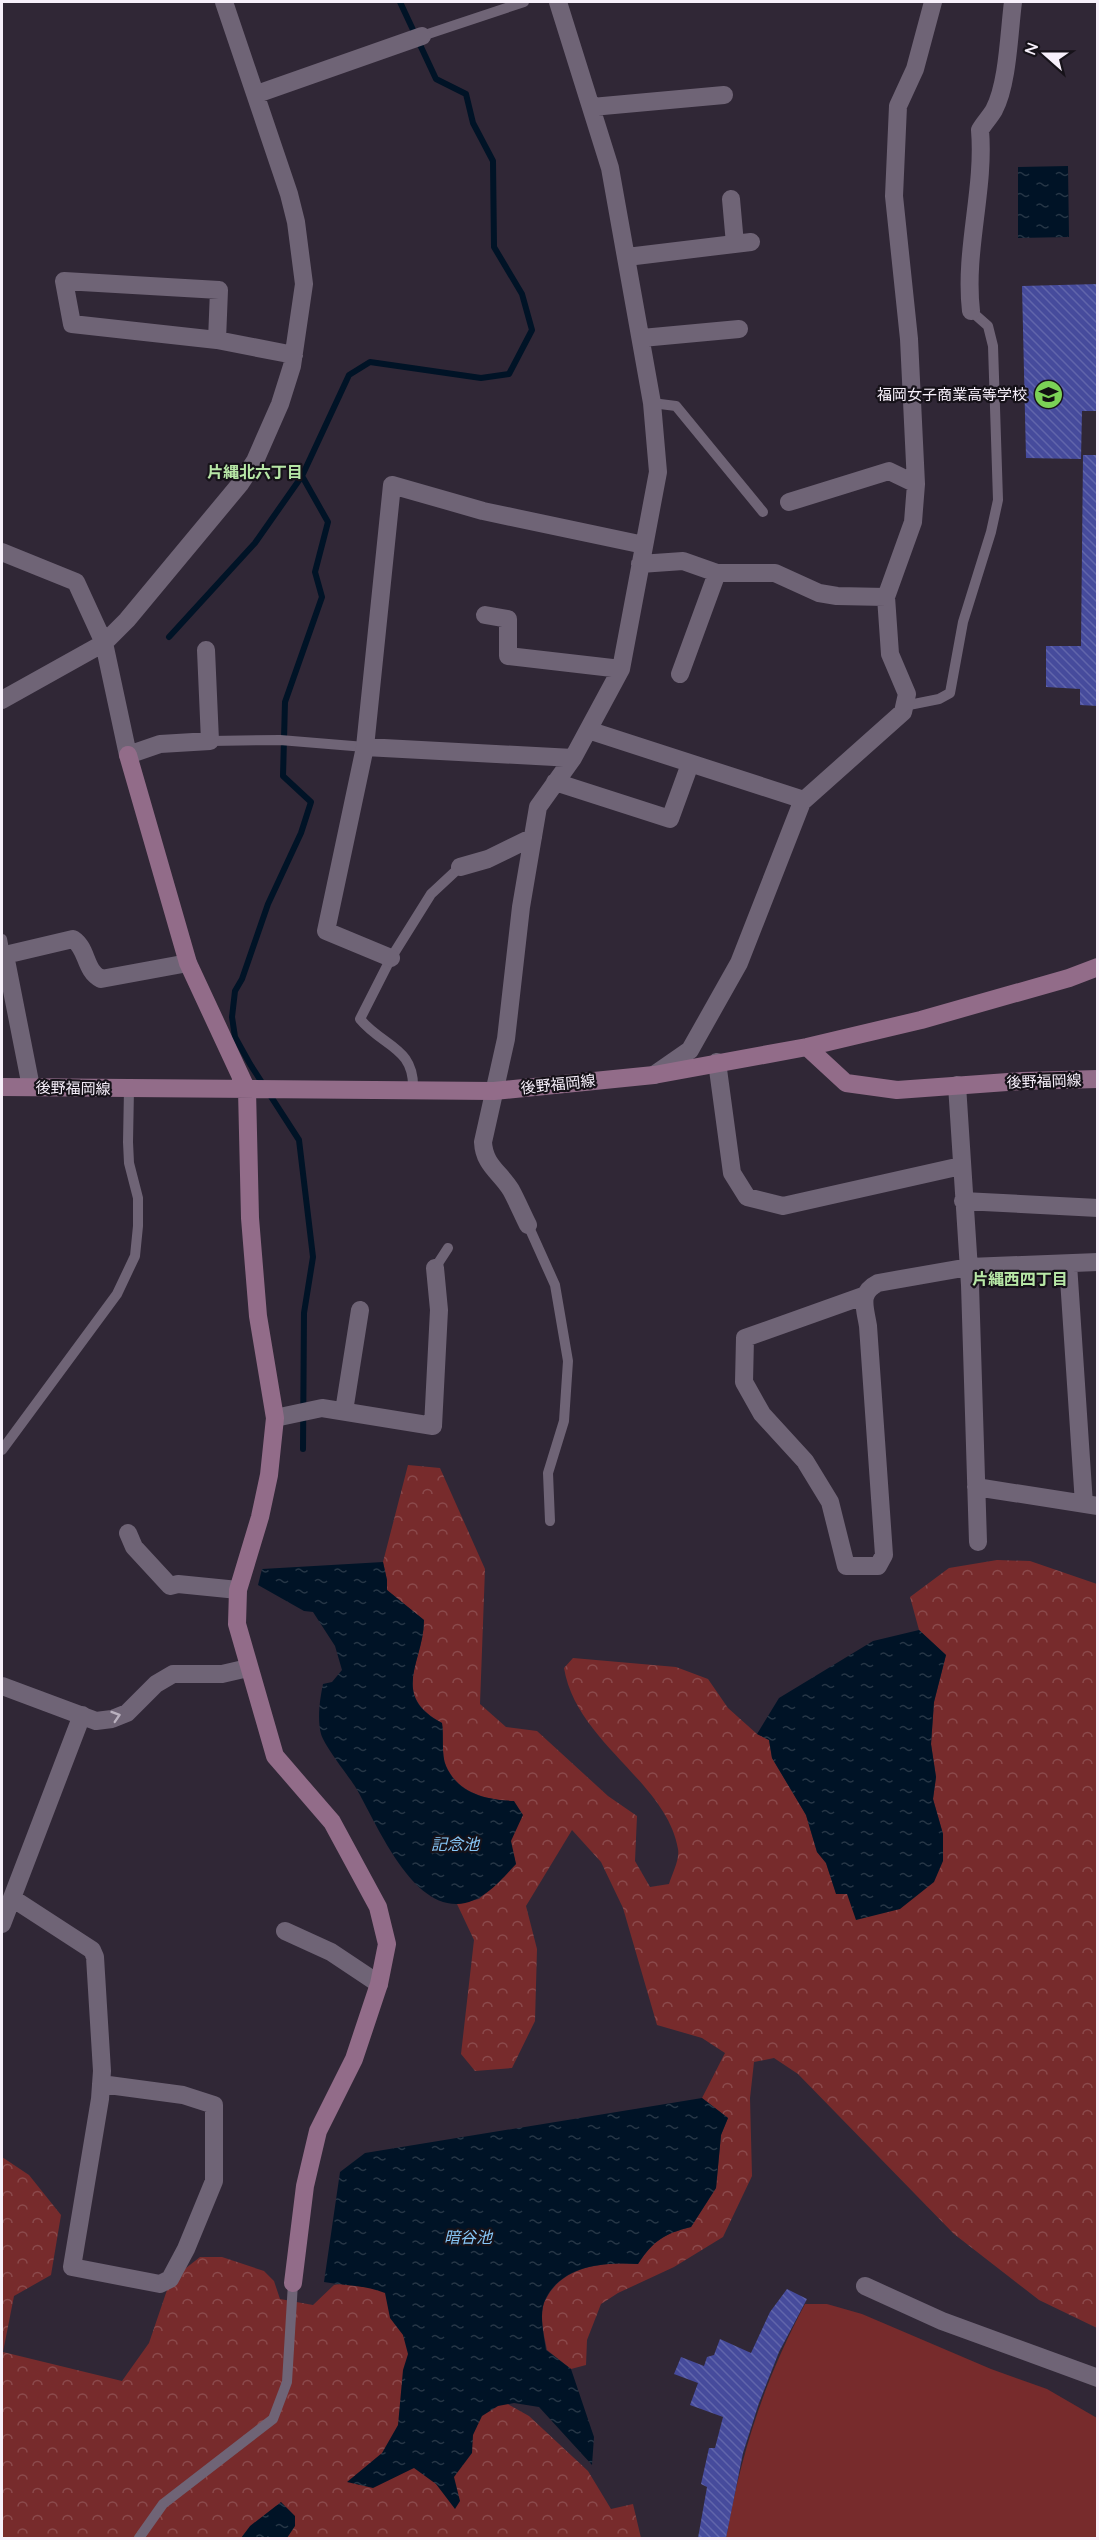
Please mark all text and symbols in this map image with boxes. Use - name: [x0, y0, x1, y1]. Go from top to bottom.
- north arrow: [1015, 24, 1075, 84]
- text: N: [1020, 40, 1042, 58]
- school or university icon: 福岡女子商業高等学校: [1032, 378, 1064, 410]
- place label: 福岡女子商業高等学校: [877, 385, 1027, 404]
- district label: 片縄北六丁目: [207, 462, 303, 482]
- street label: 後野福岡線: [1006, 1070, 1082, 1092]
- street label: 後野福岡線: [520, 1071, 596, 1097]
- street label: 後野福岡線: [35, 1078, 111, 1098]
- district label: 片縄西四丁目: [972, 1269, 1068, 1289]
- one-way arrow: [110, 1711, 121, 1724]
- water label: 記念池: [431, 1834, 481, 1854]
- water label: 暗谷池: [444, 2227, 494, 2247]

